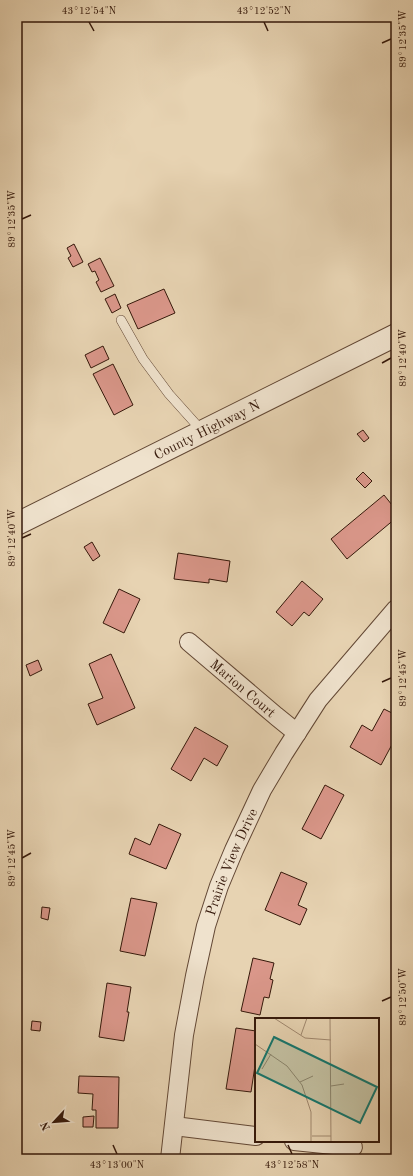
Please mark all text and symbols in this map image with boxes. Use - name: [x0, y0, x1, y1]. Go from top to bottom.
- text: 43°12'54"N: [62, 6, 117, 16]
- text: 43°12'52"N: [237, 6, 292, 16]
- text: 89°12'35"W: [398, 10, 408, 68]
- text: 89°12'35"W: [7, 190, 17, 248]
- text: 89°12'40"W: [398, 329, 408, 387]
- street label: County Highway N: [152, 398, 263, 463]
- text: 89°12'40"W: [7, 509, 17, 567]
- text: 89°12'45"W: [398, 649, 408, 707]
- street label: Marion Court: [207, 657, 278, 720]
- street label: Prairie View Drive: [204, 806, 260, 917]
- text: 89°12'45"W: [7, 829, 17, 887]
- text: 89°12'50"W: [398, 968, 408, 1026]
- inset map: [255, 1018, 379, 1142]
- north arrow: [34, 1102, 74, 1142]
- text: N: [39, 1119, 53, 1132]
- text: 43°13'00"N: [90, 1160, 145, 1170]
- text: 43°12'58"N: [265, 1160, 320, 1170]

